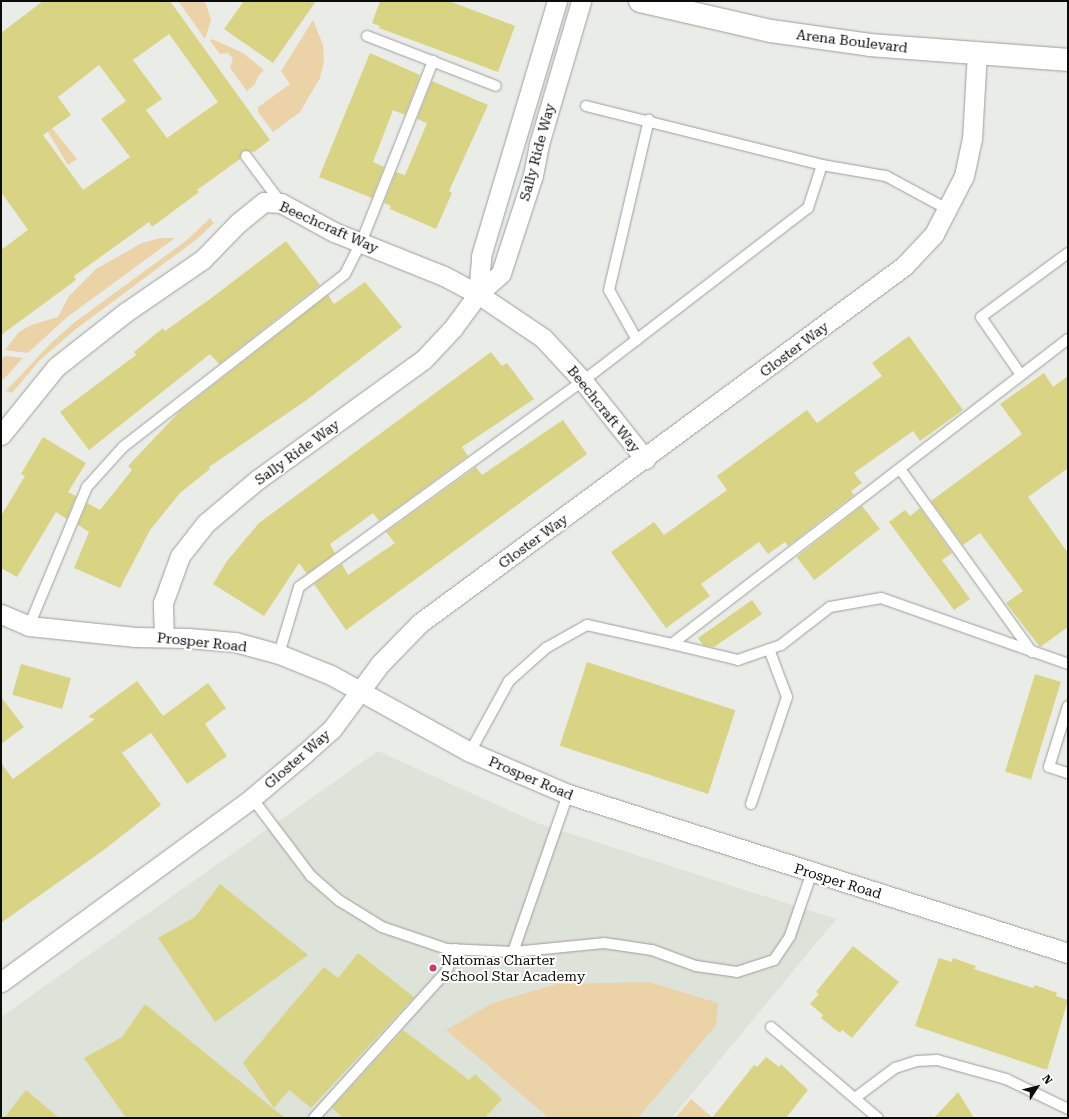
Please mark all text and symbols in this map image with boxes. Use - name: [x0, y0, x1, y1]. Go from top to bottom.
- street label: Arena Boulevard: [795, 26, 909, 56]
- street label: Sally Ride Way: [516, 101, 558, 203]
- street label: Beechcraft Way: [277, 198, 381, 256]
- street label: Gloster Way: [756, 318, 832, 380]
- street label: Beechcraft Way: [564, 362, 644, 456]
- street label: Sally Ride Way: [251, 416, 343, 488]
- street label: Gloster Way: [495, 510, 571, 572]
- street label: Prosper Road: [156, 629, 248, 655]
- street label: Gloster Way: [261, 726, 333, 792]
- street label: Prosper Road: [486, 753, 576, 803]
- street label: Prosper Road: [792, 860, 884, 902]
- place label: Natomas Charter School Star Academy: [441, 952, 585, 984]
- marker: Natomas Charter School Star Academy: [428, 963, 438, 973]
- north arrow: [1017, 1067, 1057, 1107]
- text: N: [1039, 1072, 1055, 1087]

